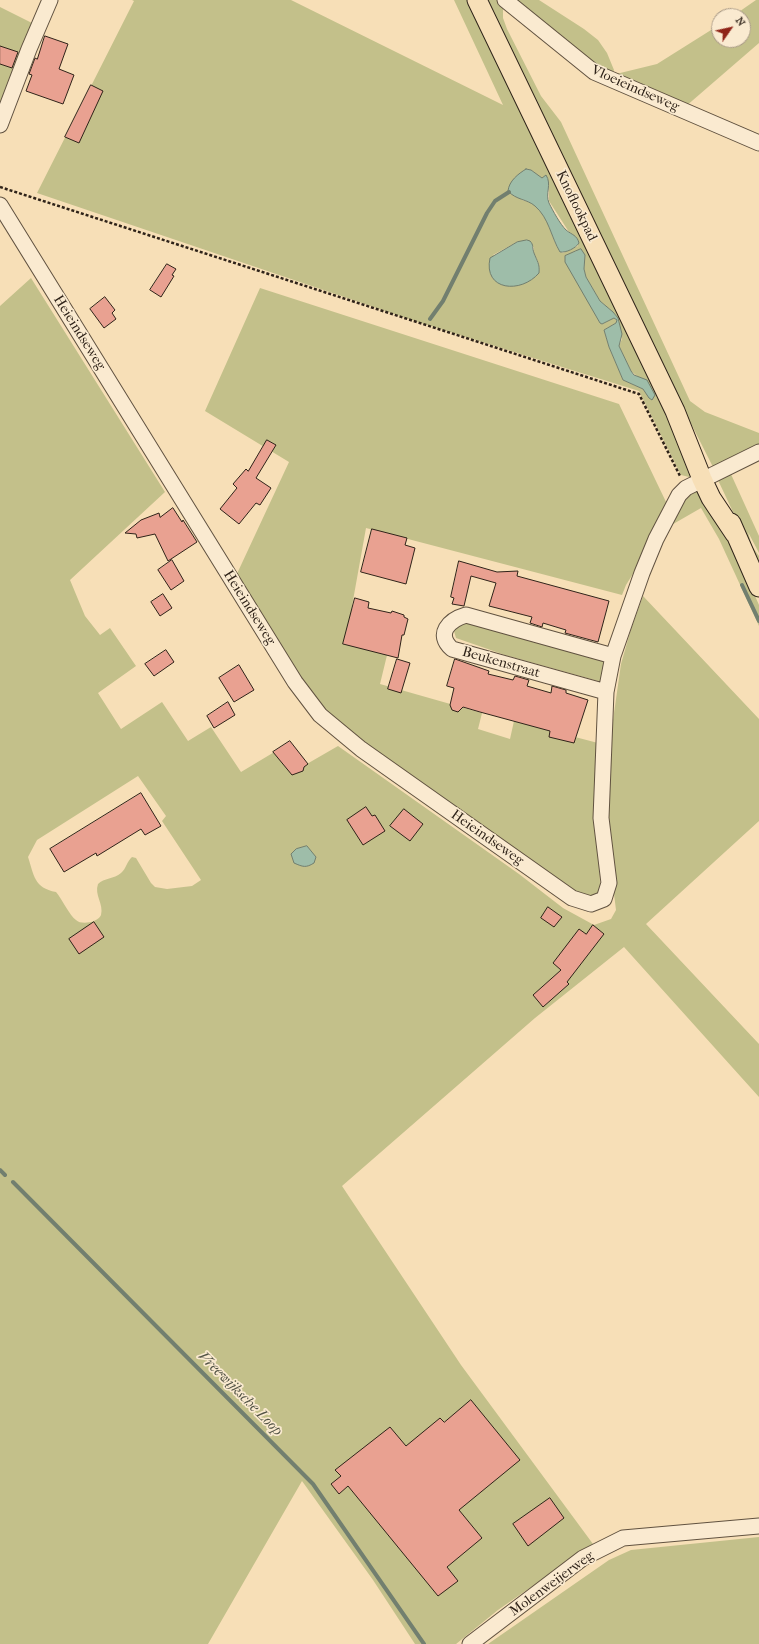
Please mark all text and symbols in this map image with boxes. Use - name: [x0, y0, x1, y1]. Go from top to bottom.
- north arrow: [711, 8, 751, 48]
- text: N: [733, 14, 748, 29]
- street label: Vloeieindseweg: [588, 62, 682, 116]
- street label: Knoflookpad: [552, 168, 600, 244]
- street label: Heieindseweg: [49, 292, 109, 374]
- street label: Heieindseweg: [219, 567, 279, 649]
- street label: Beukenstraat: [460, 644, 542, 682]
- street label: Heieindseweg: [447, 807, 527, 869]
- water label: Vreewijksche Loop: [194, 1348, 286, 1440]
- street label: Molenweijerweg: [506, 1548, 598, 1620]

